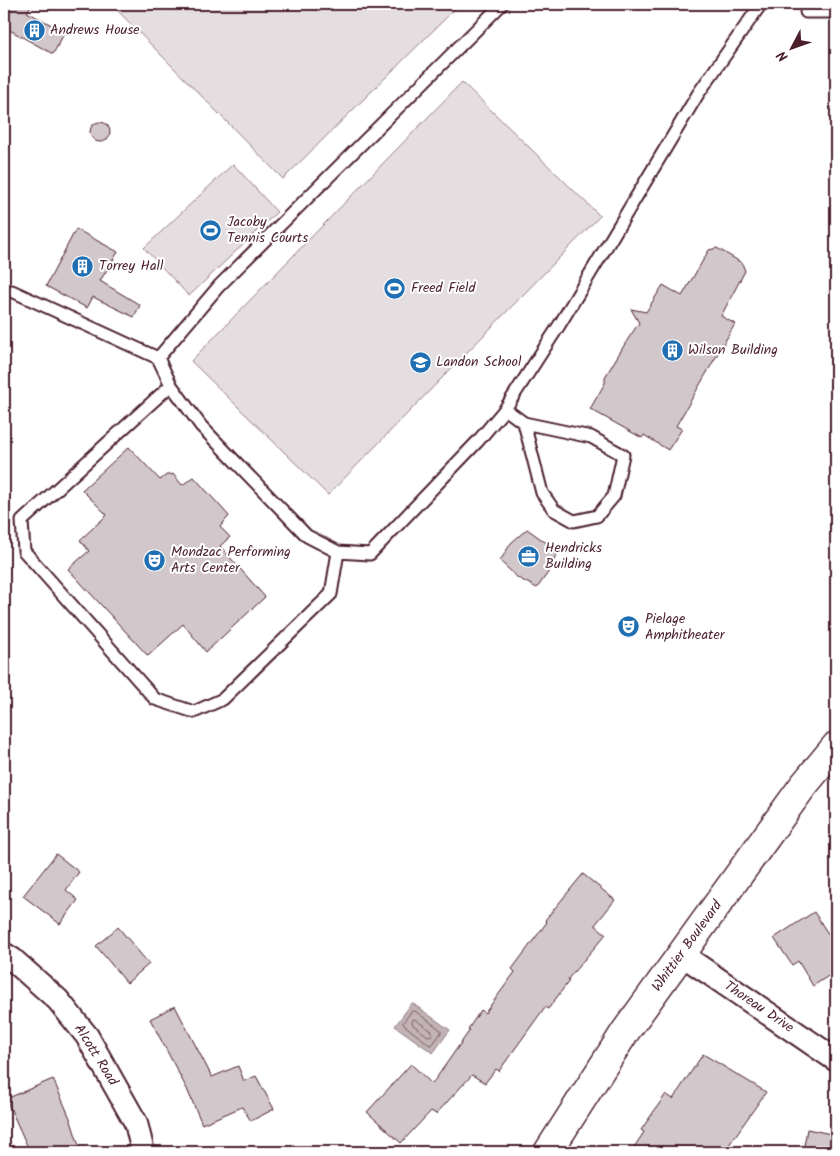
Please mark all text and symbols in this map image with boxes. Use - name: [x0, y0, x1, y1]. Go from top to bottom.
- building icon: Andrews House: [22, 18, 46, 42]
- place label: Andrews House: [50, 19, 140, 41]
- north arrow: [768, 22, 818, 72]
- text: N: [772, 45, 794, 66]
- place label: Jacoby Tennis Courts: [227, 211, 308, 249]
- sports icon: Jacoby Tennis Courts: [199, 218, 223, 242]
- building icon: Torrey Hall: [71, 254, 95, 278]
- place label: Torrey Hall: [99, 255, 164, 277]
- sports icon: Freed Field: [383, 276, 407, 300]
- place label: Freed Field: [411, 277, 477, 299]
- building icon: Wilson Building: [660, 338, 684, 362]
- place label: Wilson Building: [688, 339, 778, 361]
- school or university icon: Landon School: [408, 350, 432, 374]
- place label: Landon School: [436, 351, 522, 373]
- place label: Hendricks Building: [545, 537, 602, 575]
- place label: Mondzac Performing Arts Center: [171, 541, 291, 579]
- office icon: Hendricks Building: [517, 544, 541, 568]
- theatre icon: Mondzac Performing Arts Center: [143, 548, 167, 572]
- place label: Pielage Amphitheater: [645, 608, 726, 646]
- theatre icon: Pielage Amphitheater: [617, 615, 641, 639]
- street label: Whittier Boulevard: [646, 895, 728, 996]
- street label: Thoreau Drive: [720, 975, 799, 1039]
- street label: Alcott Road: [68, 1020, 124, 1091]

